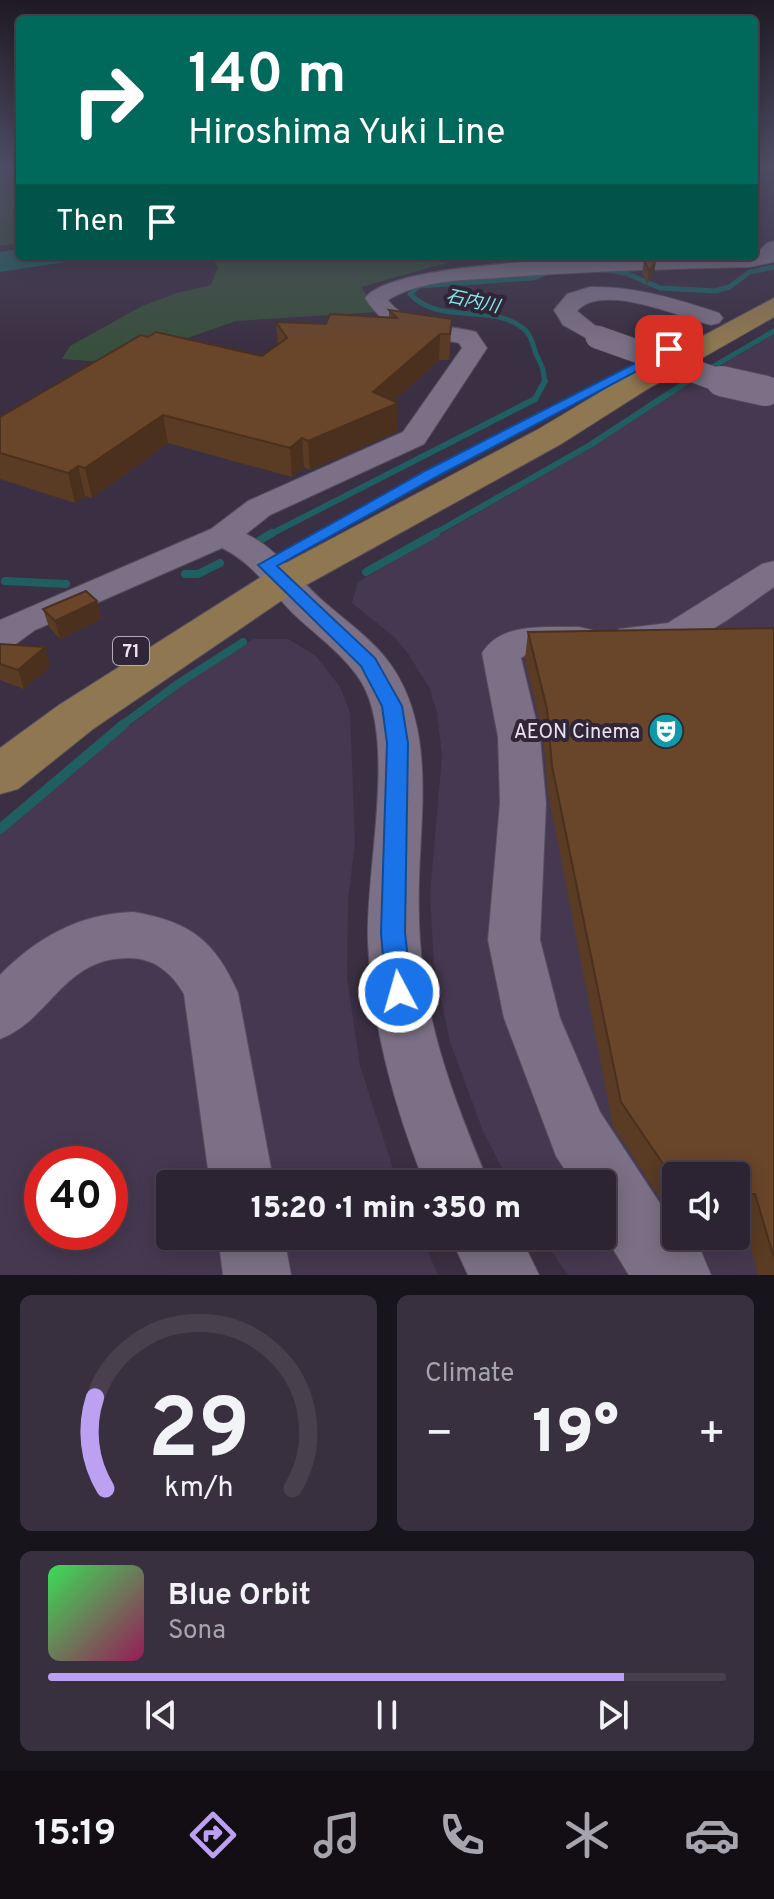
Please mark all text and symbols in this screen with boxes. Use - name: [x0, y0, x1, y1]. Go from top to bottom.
- text: 140 m: [188, 42, 346, 112]
- icon: right: [56, 48, 160, 152]
- text: Hiroshima Yuki Line: [188, 111, 505, 157]
- icon: arrive: [140, 200, 184, 244]
- text: Then: [56, 204, 124, 241]
- water label: 石内川: [444, 286, 503, 320]
- pin: [635, 315, 703, 383]
- icon: arrive: [647, 327, 691, 371]
- road number: 71: [113, 637, 149, 665]
- theatre icon: AEON Cinema: [647, 712, 685, 750]
- place label: AEON Cinema: [514, 720, 640, 746]
- position arrow: [357, 950, 441, 1034]
- speed limit sign: 40: [24, 1146, 128, 1250]
- map controls: [662, 1162, 750, 1250]
- button: sound: [662, 1162, 750, 1250]
- text: 15:20 · 1 min · 350 m: [251, 1191, 521, 1228]
- text: Climate: [425, 1358, 514, 1391]
- text: 29: [148, 1382, 250, 1487]
- text: 19°: [532, 1398, 619, 1474]
- text: −: [425, 1408, 453, 1464]
- text: +: [698, 1408, 726, 1464]
- text: km/h: [164, 1471, 233, 1507]
- text: Blue Orbit: [168, 1578, 311, 1615]
- text: Sona: [168, 1615, 226, 1648]
- icon: previous: [139, 1693, 183, 1737]
- icon: pause: [365, 1693, 409, 1737]
- icon: next: [591, 1693, 635, 1737]
- icon: directions: [185, 1807, 241, 1863]
- icon: music: [309, 1807, 365, 1863]
- icon: phone: [434, 1807, 490, 1863]
- icon: climate: [559, 1807, 615, 1863]
- icon: car: [684, 1807, 740, 1863]
- text: 15:19: [34, 1812, 116, 1858]

